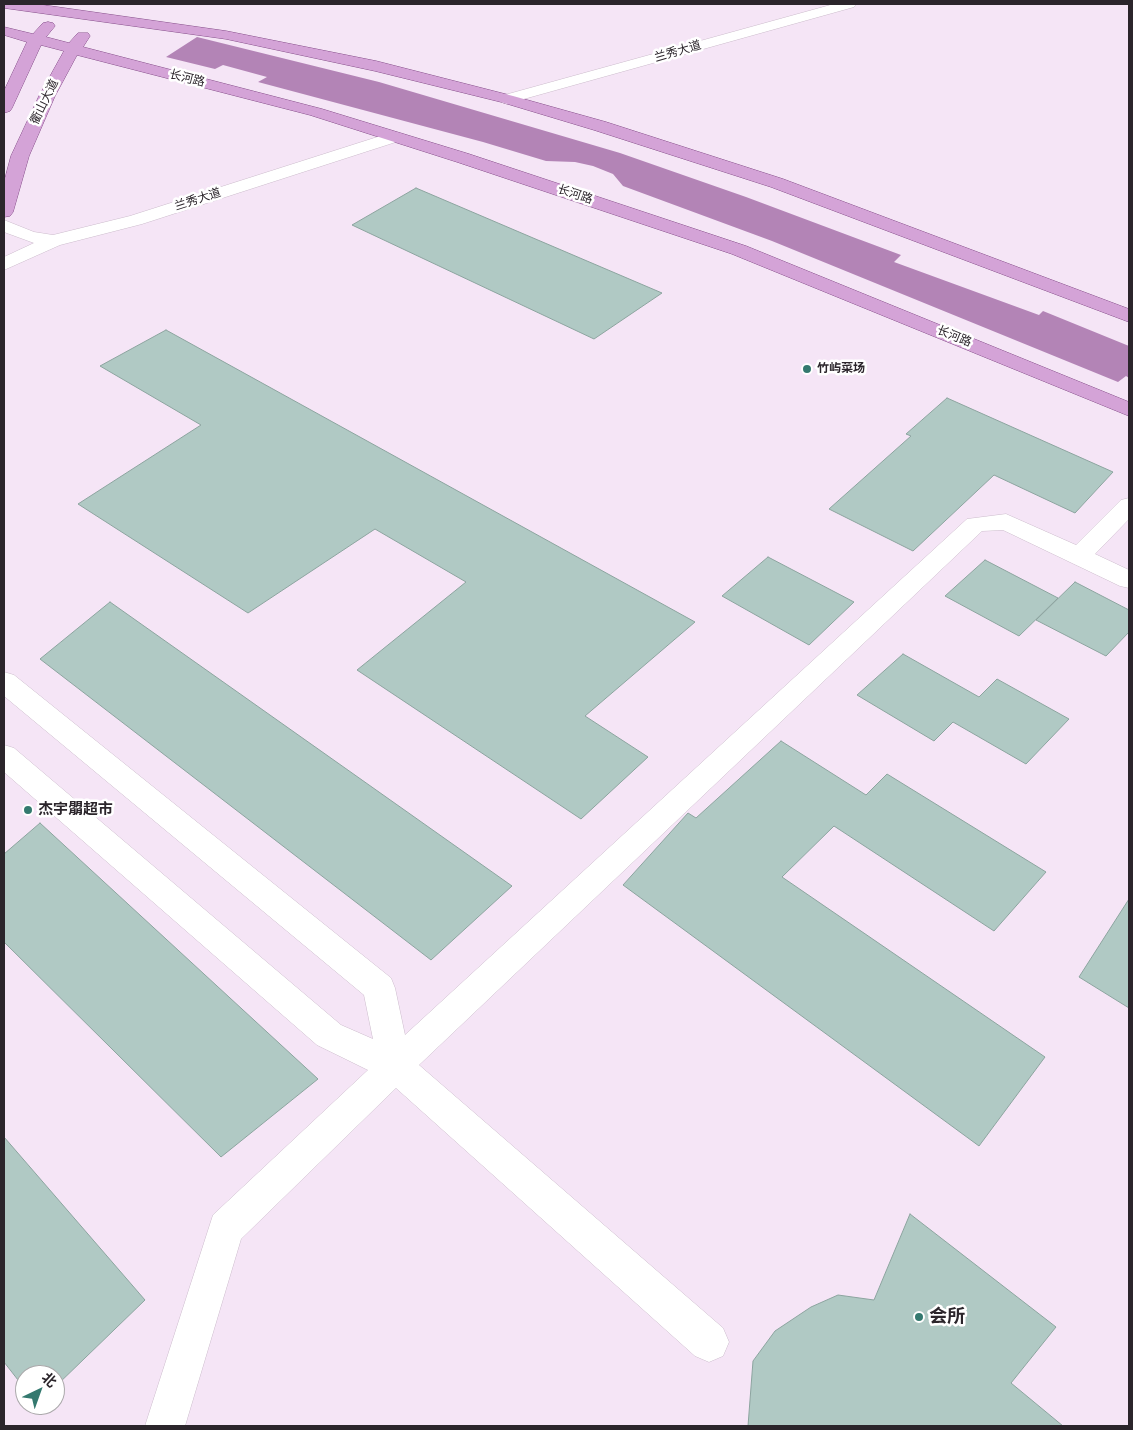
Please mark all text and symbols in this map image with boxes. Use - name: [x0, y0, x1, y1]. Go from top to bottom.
- street label: 兰秀大道: [653, 38, 703, 66]
- street label: 长河路: [168, 68, 206, 90]
- street label: 衢山大道: [28, 77, 62, 127]
- street label: 长河路: [556, 183, 594, 207]
- street label: 兰秀大道: [173, 186, 223, 214]
- street label: 长河路: [935, 324, 973, 350]
- place label: 竹屿菜场: [817, 362, 865, 376]
- marker: 竹屿菜场: [801, 363, 813, 375]
- place label: 杰宇朤超市: [38, 801, 113, 819]
- marker: 杰宇朤超市: [22, 804, 34, 816]
- place label: 会所: [929, 1306, 965, 1328]
- marker: 会所: [913, 1311, 925, 1323]
- north arrow: [15, 1365, 65, 1415]
- text: 北: [37, 1367, 61, 1392]

